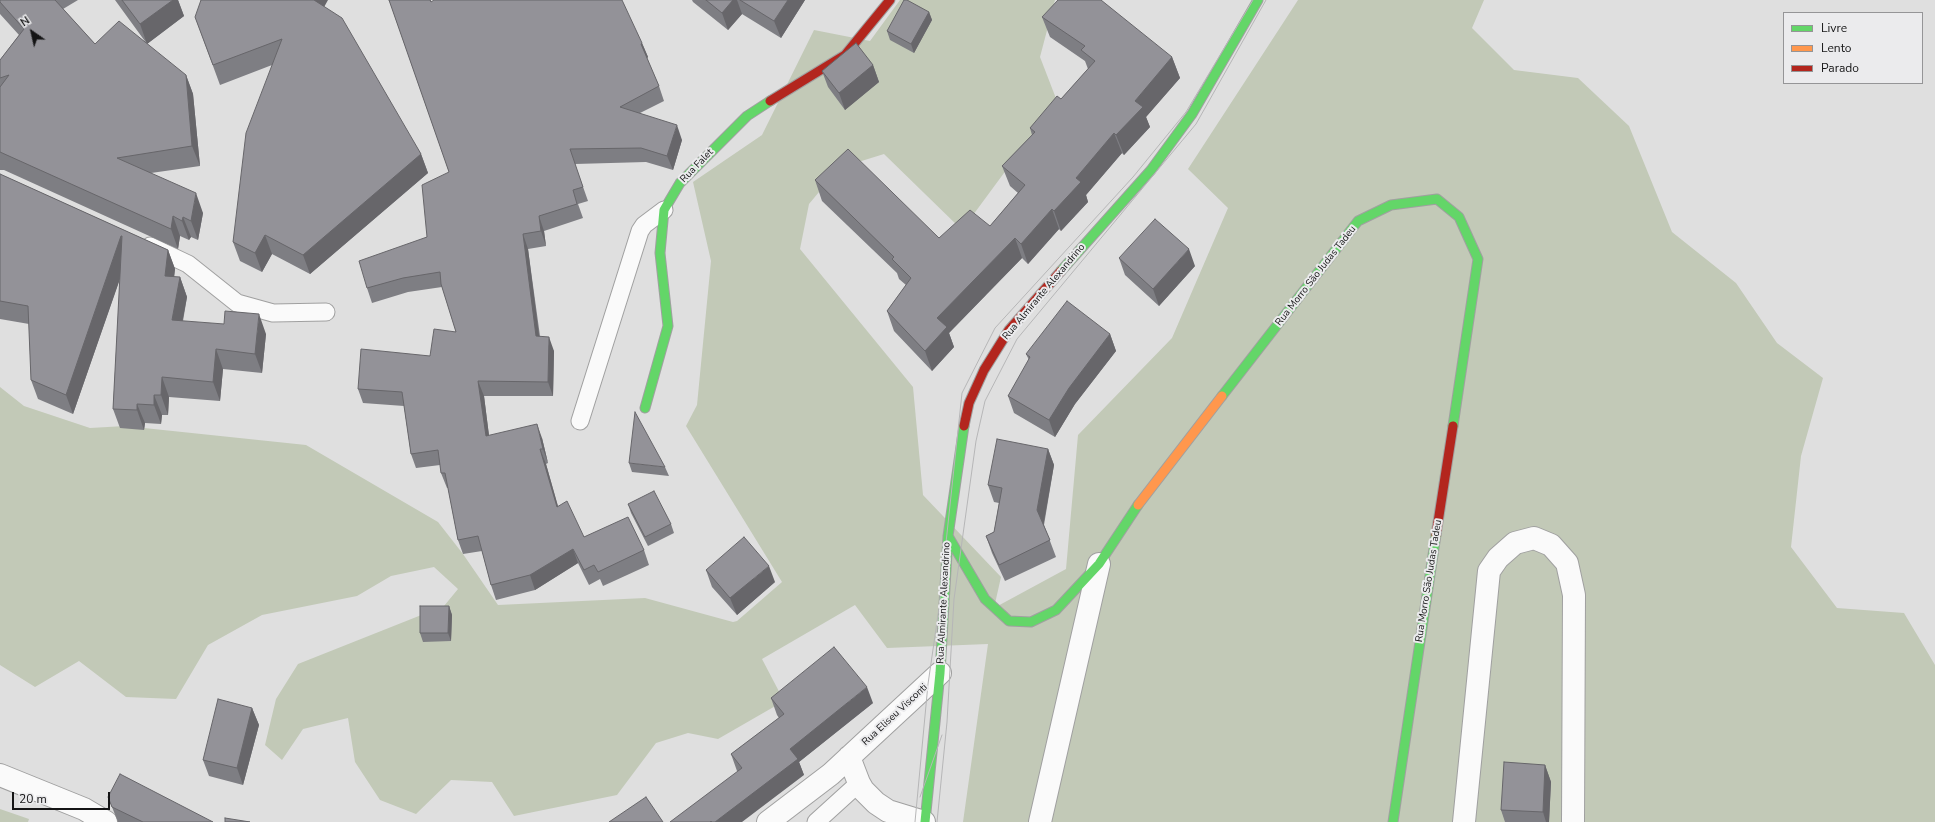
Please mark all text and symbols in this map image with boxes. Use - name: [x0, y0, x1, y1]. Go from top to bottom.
- north arrow: [12, 12, 52, 52]
- legend: [1783, 12, 1923, 84]
- text: N: [17, 13, 33, 30]
- text: Livre: [1821, 20, 1847, 36]
- text: Lento: [1821, 40, 1851, 56]
- text: Parado: [1821, 60, 1859, 76]
- street label: Rua Falet: [678, 147, 716, 185]
- street label: Rua Morro São Judas Tadeu: [1273, 224, 1359, 328]
- street label: Rua Almirante Alexandrino: [1000, 241, 1088, 343]
- street label: Rua Morro São Judas Tadeu: [1413, 519, 1445, 643]
- street label: Rua Almirante Alexandrino: [935, 542, 953, 664]
- street label: Rua Eliseu Visconti: [860, 682, 930, 748]
- scale bar: [14, 784, 112, 810]
- text: 20 m: [19, 791, 47, 807]

